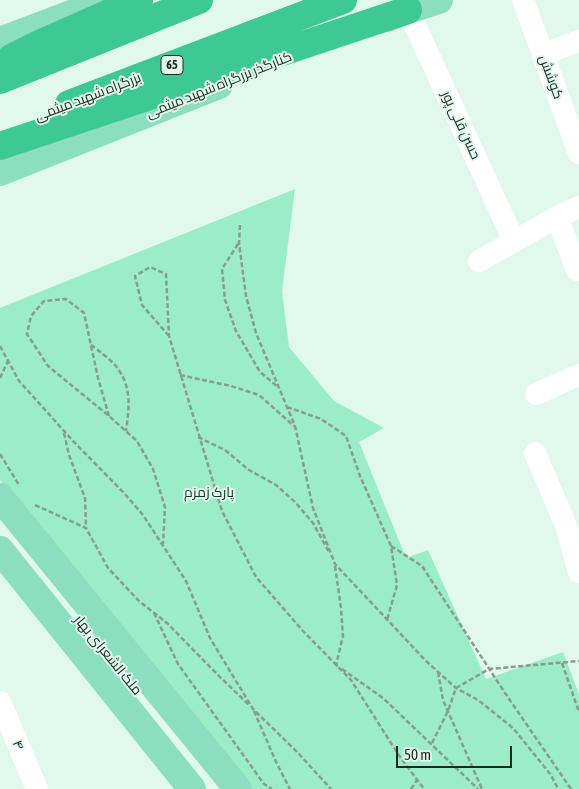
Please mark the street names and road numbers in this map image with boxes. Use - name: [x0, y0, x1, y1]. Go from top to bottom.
- street label: کنارگذر بزرگراه شهید میثمی: [144, 48, 294, 122]
- street label: کوشش: [535, 53, 567, 101]
- road number: 65: [161, 56, 183, 74]
- street label: بزرگراه شهید میثمی: [32, 69, 144, 125]
- street label: حسن قلی پور: [438, 88, 484, 162]
- street label: ملک الشعرای بهار: [71, 611, 145, 699]
- street label: ۴: [8, 737, 28, 753]

